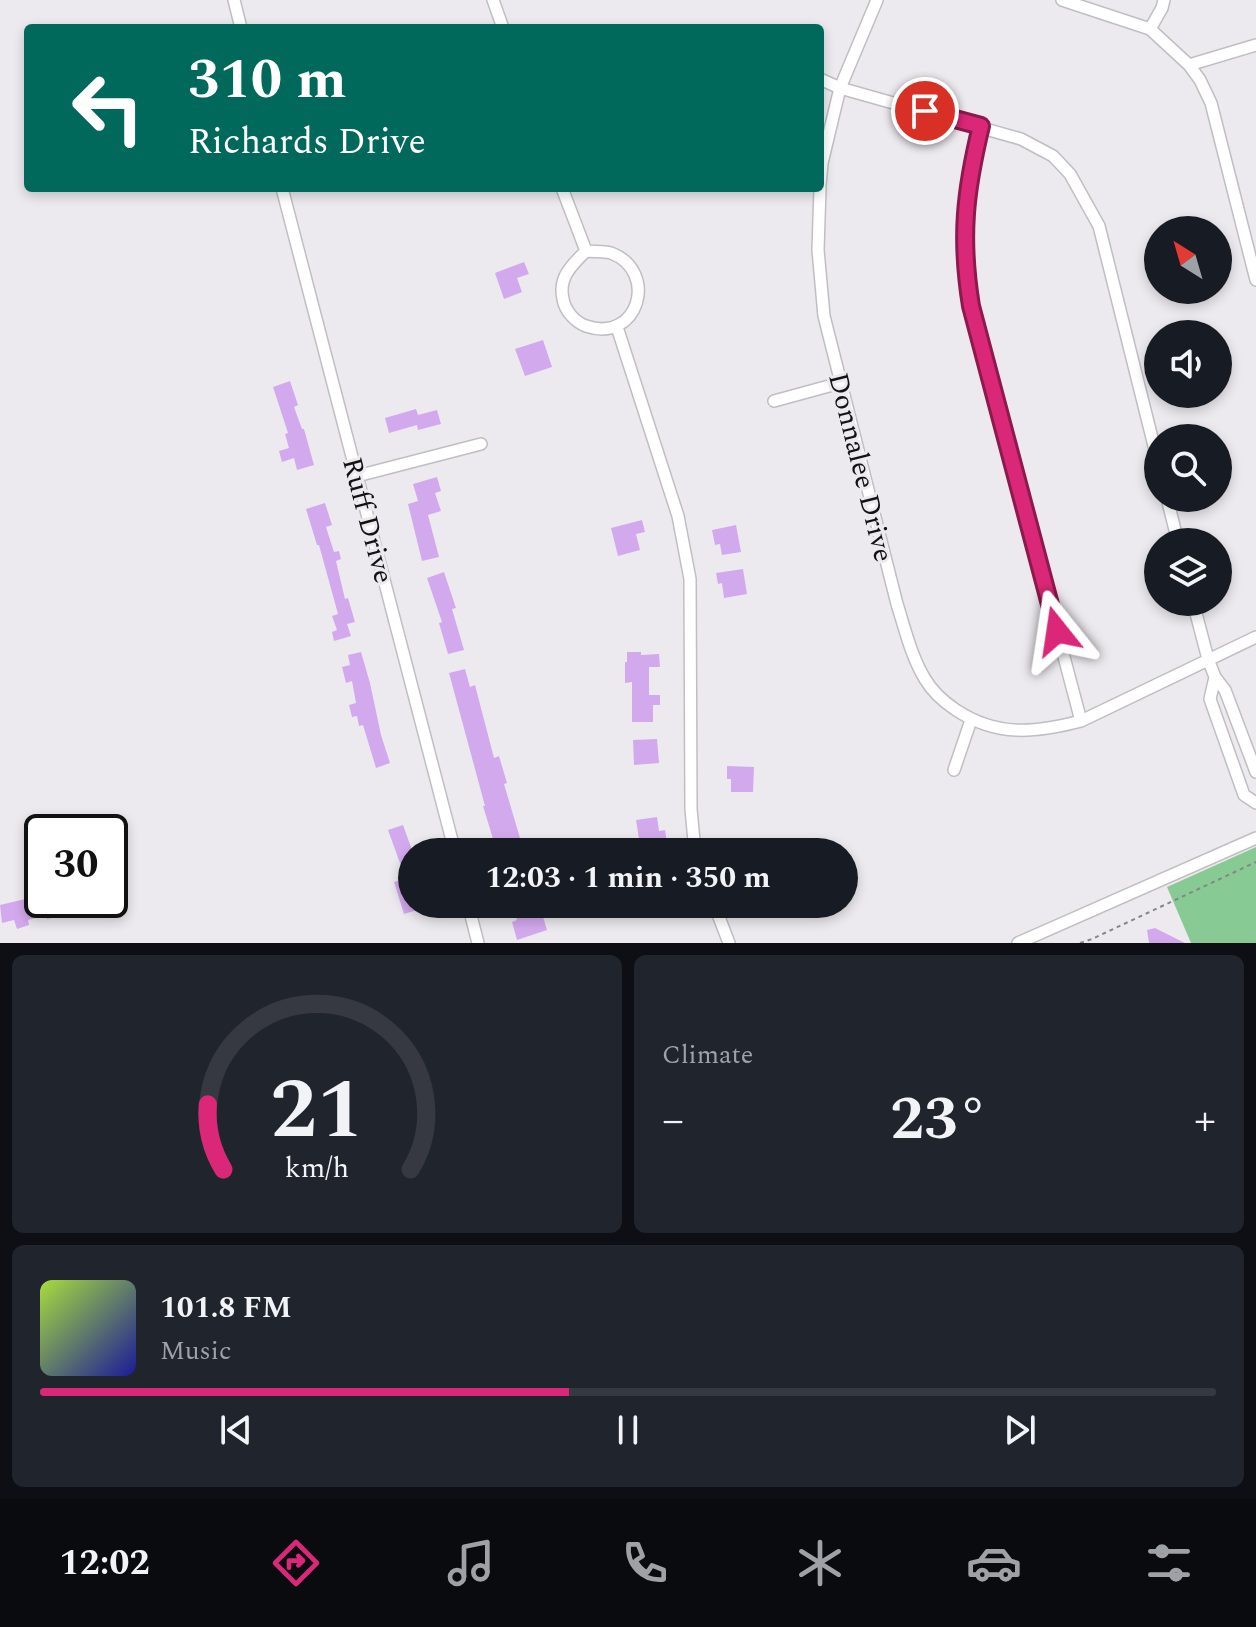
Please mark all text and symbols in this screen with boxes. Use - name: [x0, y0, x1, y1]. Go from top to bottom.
- text: 310 m: [188, 38, 347, 123]
- icon: left: [56, 56, 160, 160]
- pin: [891, 77, 959, 145]
- icon: arrive: [903, 89, 947, 133]
- text: Richards Drive: [188, 115, 426, 170]
- north arrow: [1144, 216, 1232, 304]
- map controls: [1144, 216, 1232, 616]
- button: sound: [1144, 320, 1232, 408]
- street label: Donnalee Drive: [816, 368, 905, 567]
- button: search: [1144, 424, 1232, 512]
- street label: Ruff Drive: [330, 453, 405, 588]
- button: layers: [1144, 528, 1232, 616]
- position arrow: [1015, 589, 1099, 673]
- speed limit sign: 30: [24, 814, 128, 918]
- text: 12:03 · 1 min · 350 m: [485, 855, 771, 901]
- text: Climate: [662, 1035, 753, 1075]
- text: 21: [270, 1048, 364, 1175]
- text: 23°: [890, 1074, 988, 1166]
- text: −: [662, 1087, 684, 1154]
- text: +: [1194, 1087, 1216, 1154]
- text: km/h: [285, 1147, 349, 1190]
- text: 101.8 FM: [160, 1285, 292, 1331]
- text: Music: [160, 1331, 231, 1371]
- icon: previous: [214, 1408, 258, 1452]
- icon: pause: [606, 1408, 650, 1452]
- icon: next: [998, 1408, 1042, 1452]
- icon: directions: [268, 1535, 324, 1591]
- icon: music: [443, 1535, 499, 1591]
- icon: phone: [617, 1535, 673, 1591]
- icon: climate: [792, 1535, 848, 1591]
- icon: car: [966, 1535, 1022, 1591]
- icon: filters: [1141, 1535, 1197, 1591]
- text: 12:02: [59, 1536, 150, 1591]

